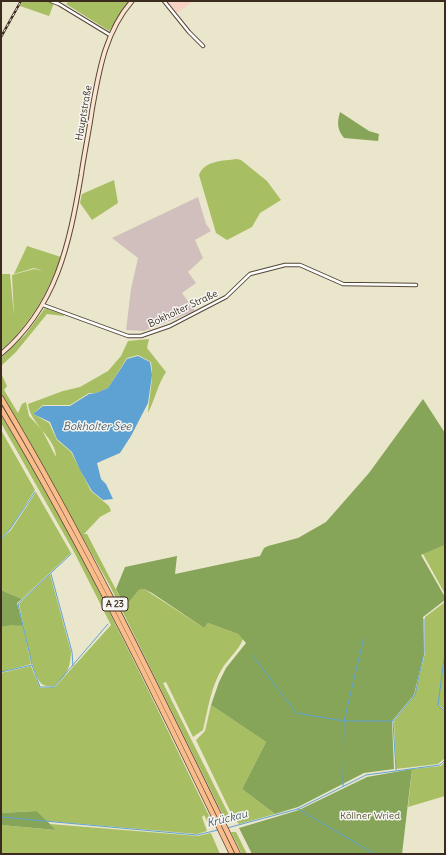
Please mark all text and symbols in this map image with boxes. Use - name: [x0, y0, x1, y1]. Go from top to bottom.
- street label: Hauptstraße: [73, 84, 95, 142]
- street label: Bokholter Straße: [146, 288, 220, 330]
- water label: Bokholter See: [63, 420, 131, 434]
- road number: A 23: [102, 597, 128, 611]
- water label: Krückau: [205, 808, 249, 830]
- park label: Köllner Wried: [340, 810, 400, 822]

